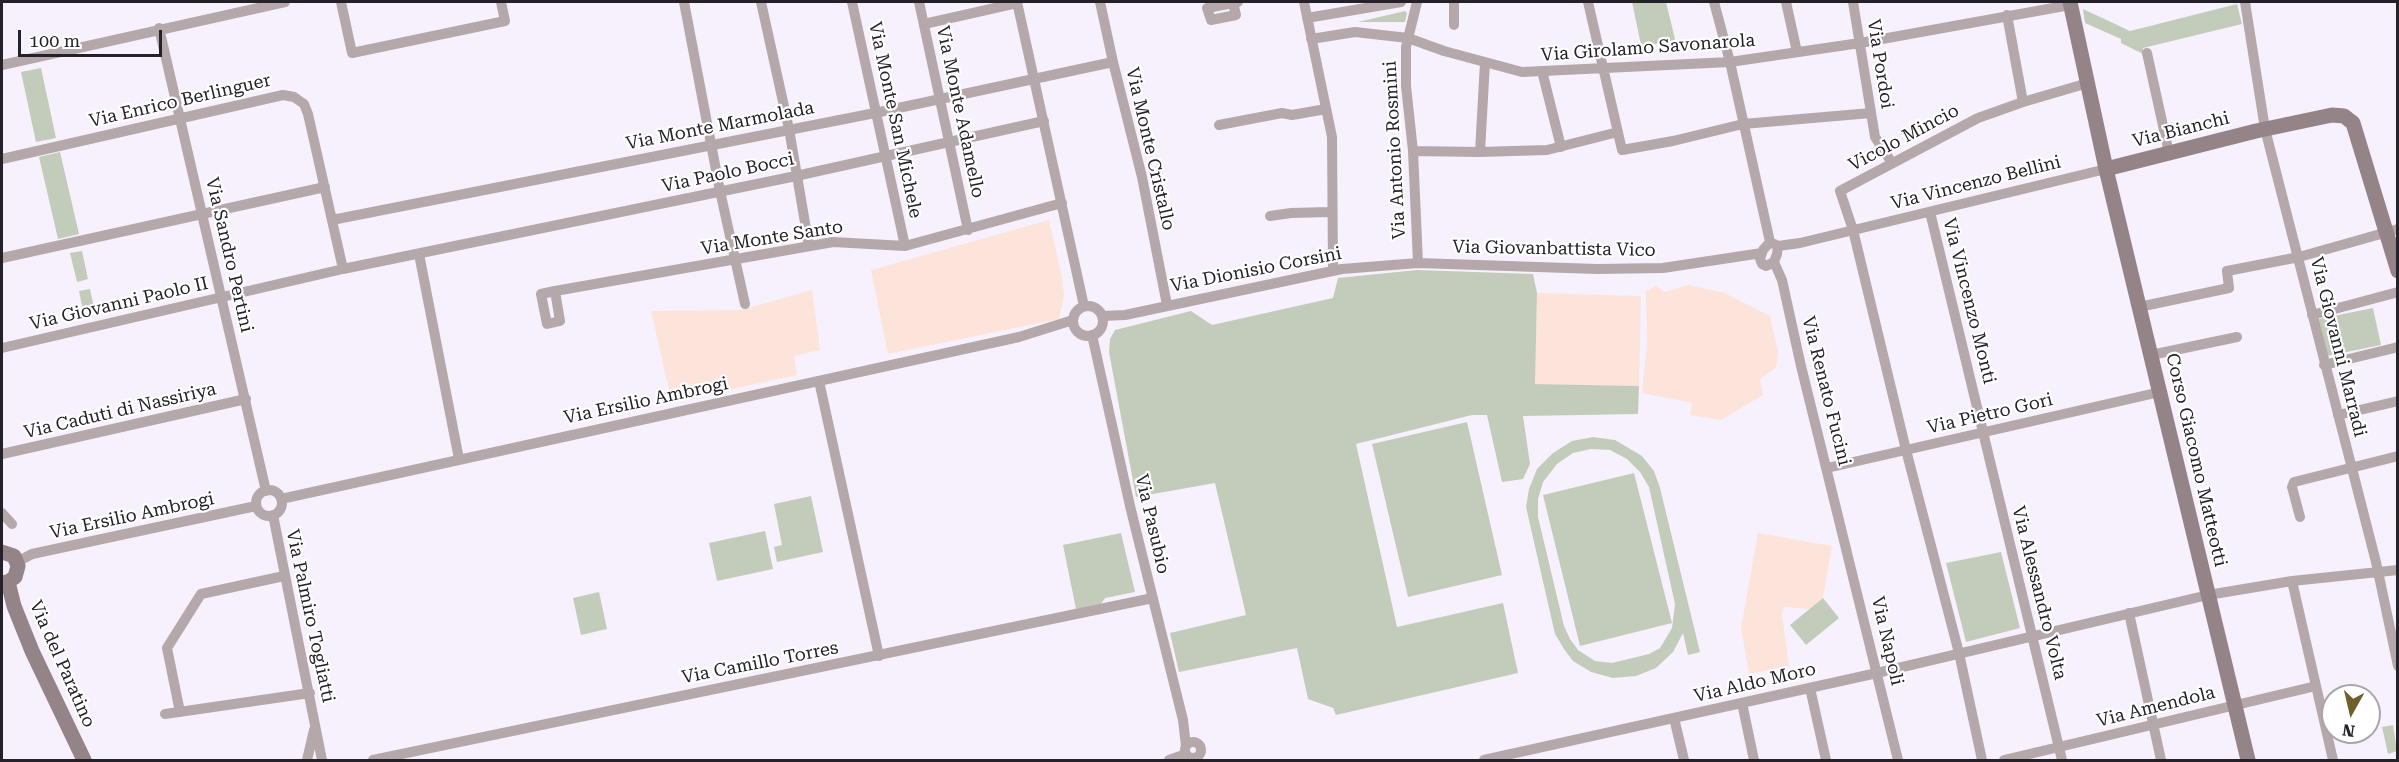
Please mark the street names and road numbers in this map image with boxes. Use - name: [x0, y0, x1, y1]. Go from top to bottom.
- street label: Via Pordoi: [1862, 18, 1898, 110]
- street label: Via Monte San Michele: [864, 20, 926, 220]
- street label: Via Monte Adamello: [931, 24, 989, 200]
- street label: Via Girolamo Savonarola: [1540, 30, 1756, 66]
- street label: Via Antonio Rosmini: [1380, 60, 1410, 240]
- street label: Via Monte Cristallo: [1121, 65, 1179, 233]
- street label: Via Enrico Berlinguer: [87, 70, 273, 132]
- street label: Via Monte Marmolada: [624, 97, 816, 155]
- street label: Vicolo Mincio: [1845, 100, 1963, 176]
- street label: Via Bianchi: [2130, 108, 2232, 152]
- street label: Via Paolo Bocci: [660, 148, 796, 198]
- street label: Via Vincenzo Bellini: [1889, 151, 2063, 215]
- street label: Via Sandro Pertini: [201, 175, 257, 335]
- street label: Via Monte Santo: [699, 216, 845, 260]
- street label: Via Vincenzo Monti: [1938, 216, 2000, 386]
- street label: Via Giovanbattista Vico: [1452, 236, 1656, 262]
- street label: Via Dionisio Corsini: [1169, 243, 1343, 297]
- street label: Via Giovanni Marradi: [2305, 255, 2371, 439]
- street label: Via Giovanni Paolo II: [28, 273, 210, 335]
- street label: Via Renato Fucini: [1797, 314, 1855, 468]
- street label: Corso Giacomo Matteotti: [2161, 351, 2231, 569]
- street label: Via Ersilio Ambrogi: [562, 373, 730, 429]
- street label: Via Caduti di Nassiriya: [22, 378, 218, 444]
- street label: Via Pietro Gori: [1925, 389, 2055, 439]
- street label: Via Pasubio: [1130, 472, 1174, 576]
- street label: Via Ersilio Ambrogi: [48, 488, 216, 544]
- street label: Via Alessandro Volta: [2007, 504, 2071, 682]
- street label: Via Palmiro Togliatti: [281, 528, 339, 704]
- street label: Via Napoli: [1866, 594, 1908, 688]
- street label: Via del Paratino: [24, 597, 100, 731]
- street label: Via Camillo Torres: [680, 637, 840, 689]
- street label: Via Aldo Moro: [1692, 658, 1818, 708]
- street label: Via Amendola: [2095, 682, 2217, 732]

